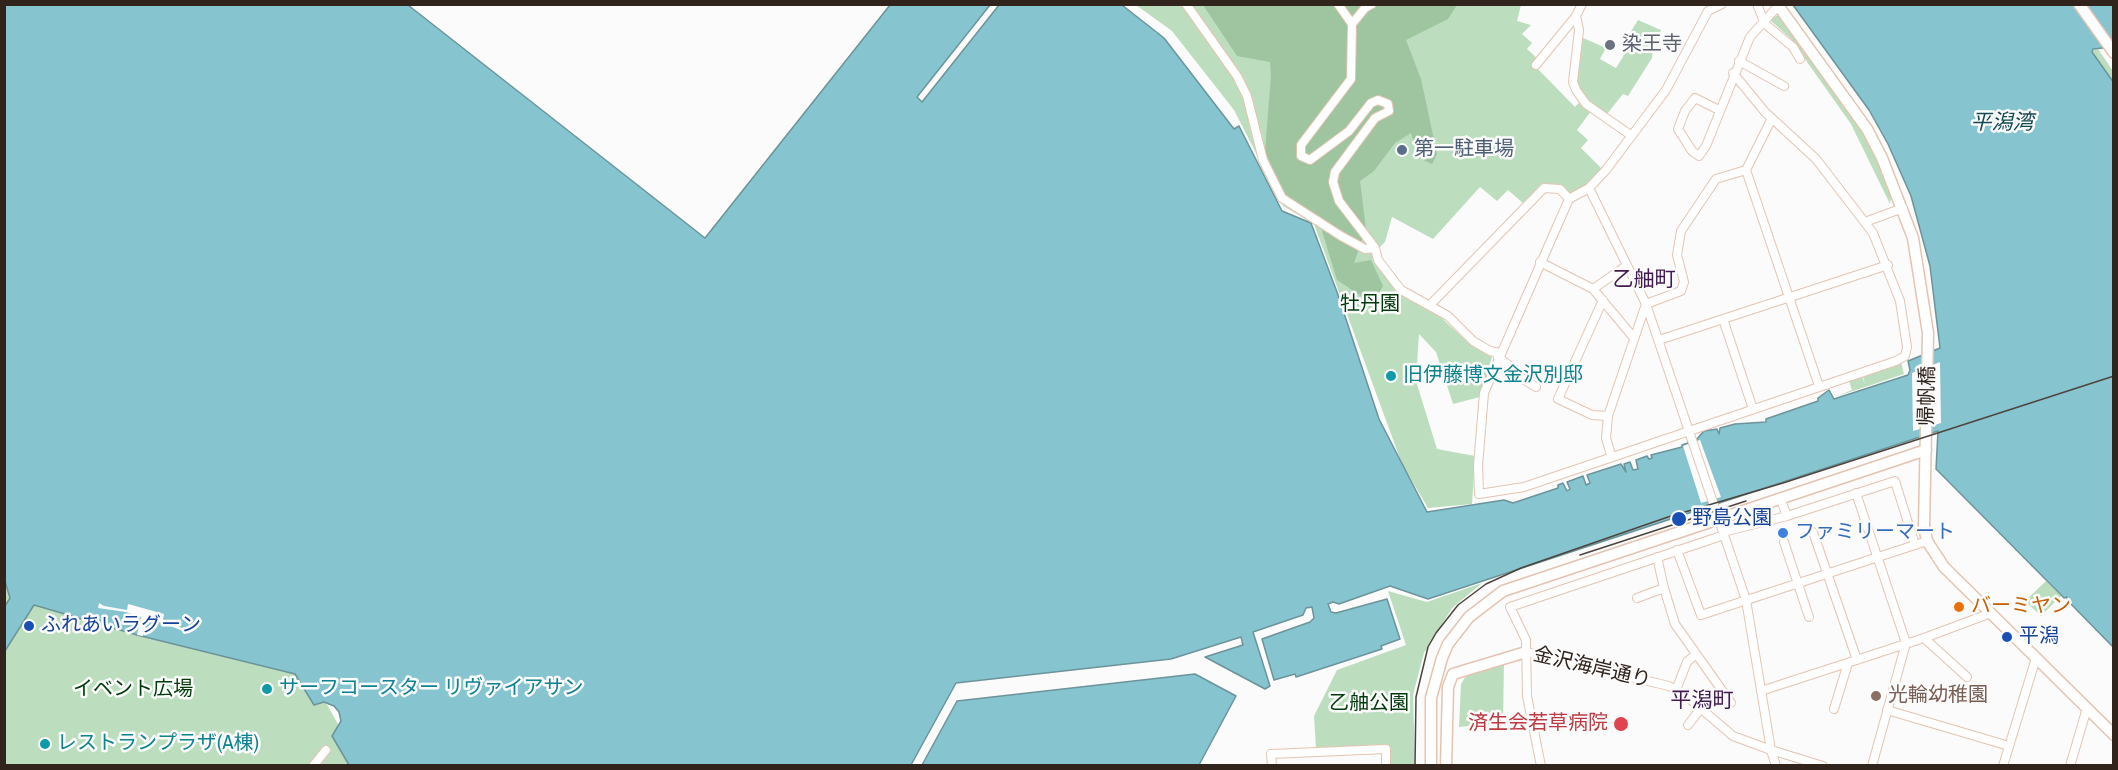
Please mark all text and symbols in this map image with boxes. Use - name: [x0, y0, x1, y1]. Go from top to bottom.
- place label: 染王寺: [1622, 33, 1682, 57]
- marker: 染王寺: [1603, 38, 1617, 52]
- water label: 平潟湾: [1971, 110, 2033, 136]
- place label: 第一駐車場: [1414, 138, 1514, 162]
- marker: 第一駐車場: [1395, 143, 1409, 157]
- district label: 乙舳町: [1613, 267, 1675, 293]
- park label: 牡丹園: [1340, 293, 1400, 317]
- place label: 旧伊藤博文金沢別邸: [1403, 364, 1583, 388]
- street label: 帰帆橋: [1915, 366, 1941, 426]
- marker: 旧伊藤博文金沢別邸: [1384, 369, 1398, 383]
- place label: 野島公園: [1692, 507, 1772, 531]
- marker: 野島公園: [1670, 510, 1688, 528]
- place label: ファミリーマート: [1795, 521, 1955, 545]
- marker: ファミリーマート: [1776, 526, 1790, 540]
- place label: バーミヤン: [1971, 595, 2071, 619]
- marker: バーミヤン: [1952, 600, 1966, 614]
- place label: ふれあいラグーン: [41, 614, 201, 638]
- marker: ふれあいラグーン: [22, 619, 36, 633]
- place label: 平潟: [2019, 625, 2059, 649]
- marker: 平潟: [2000, 630, 2014, 644]
- street label: 金沢海岸通り: [1531, 643, 1653, 693]
- place label: サーフコースター リヴァイアサン: [279, 677, 584, 701]
- park label: イベント広場: [73, 678, 193, 702]
- marker: サーフコースター リヴァイアサン: [260, 682, 274, 696]
- place label: 光輪幼稚園: [1888, 684, 1988, 708]
- district label: 平潟町: [1671, 688, 1733, 714]
- marker: 光輪幼稚園: [1869, 689, 1883, 703]
- park label: 乙舳公園: [1329, 692, 1409, 716]
- place label: 済生会若草病院: [1468, 712, 1608, 736]
- marker: 済生会若草病院: [1612, 715, 1630, 733]
- place label: レストランプラザ(A棟): [57, 732, 259, 756]
- marker: レストランプラザ(A棟): [38, 737, 52, 751]

